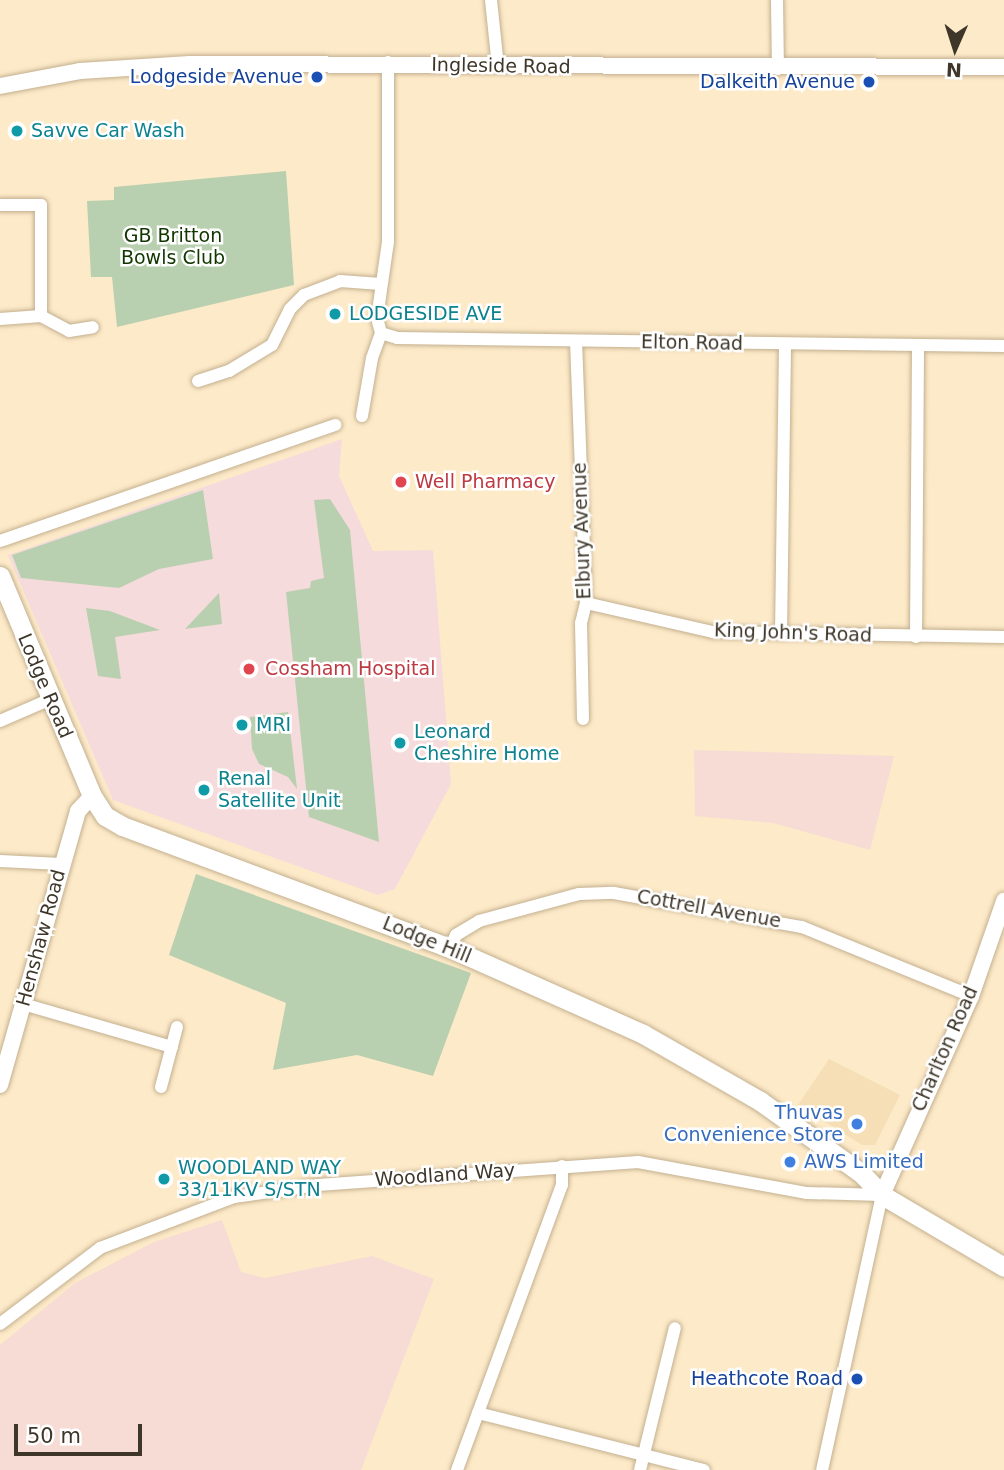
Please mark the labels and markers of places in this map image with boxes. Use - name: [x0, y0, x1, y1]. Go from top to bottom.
- place label: Lodgeside Avenue: [130, 66, 303, 88]
- marker: Lodgeside Avenue: [309, 69, 325, 85]
- place label: Dalkeith Avenue: [700, 71, 855, 93]
- marker: Dalkeith Avenue: [861, 74, 877, 90]
- place label: Savve Car Wash: [31, 120, 185, 142]
- marker: Savve Car Wash: [9, 123, 25, 139]
- place label: LODGESIDE AVE: [349, 303, 502, 325]
- marker: LODGESIDE AVE: [327, 306, 343, 322]
- place label: Well Pharmacy: [415, 471, 555, 493]
- marker: Well Pharmacy: [393, 474, 409, 490]
- place label: Cossham Hospital: [265, 658, 435, 680]
- marker: Cossham Hospital: [239, 659, 259, 679]
- place label: MRI: [256, 714, 291, 736]
- marker: MRI: [234, 717, 250, 733]
- place label: Leonard Cheshire Home: [414, 721, 559, 765]
- marker: Leonard Cheshire Home: [392, 735, 408, 751]
- place label: Renal Satellite Unit: [218, 768, 341, 812]
- marker: Renal Satellite Unit: [196, 782, 212, 798]
- place label: Thuvas Convenience Store: [664, 1102, 843, 1146]
- marker: Thuvas Convenience Store: [849, 1116, 865, 1132]
- place label: AWS Limited: [804, 1151, 924, 1173]
- marker: AWS Limited: [782, 1154, 798, 1170]
- place label: WOODLAND WAY 33/11KV S/STN: [178, 1157, 341, 1201]
- marker: WOODLAND WAY 33/11KV S/STN: [156, 1171, 172, 1187]
- place label: Heathcote Road: [691, 1368, 843, 1390]
- marker: Heathcote Road: [849, 1371, 865, 1387]

